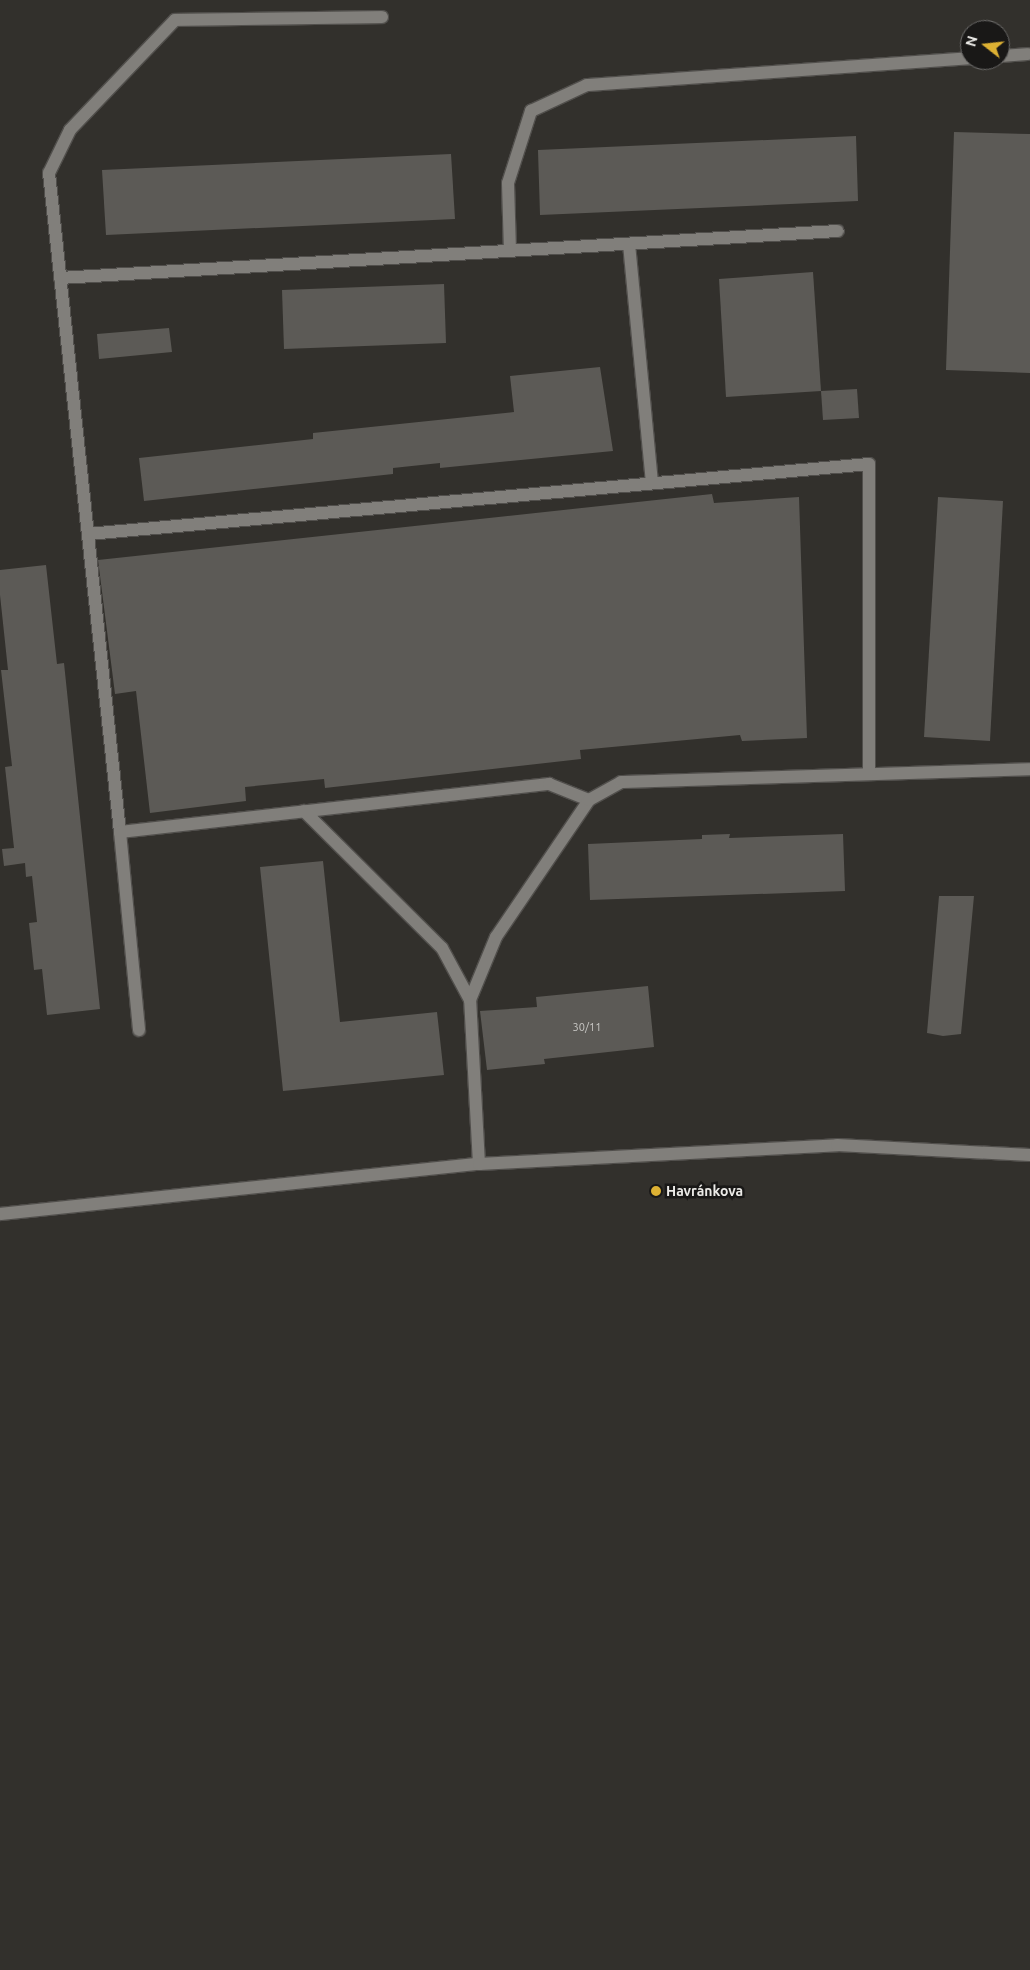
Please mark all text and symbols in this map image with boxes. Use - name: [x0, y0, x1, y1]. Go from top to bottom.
- north arrow: [960, 20, 1010, 70]
- text: N: [962, 34, 981, 48]
- house number: 30/11: [573, 1020, 601, 1034]
- place label: Havránkova: [666, 1183, 743, 1199]
- marker: Havránkova: [650, 1185, 662, 1197]

